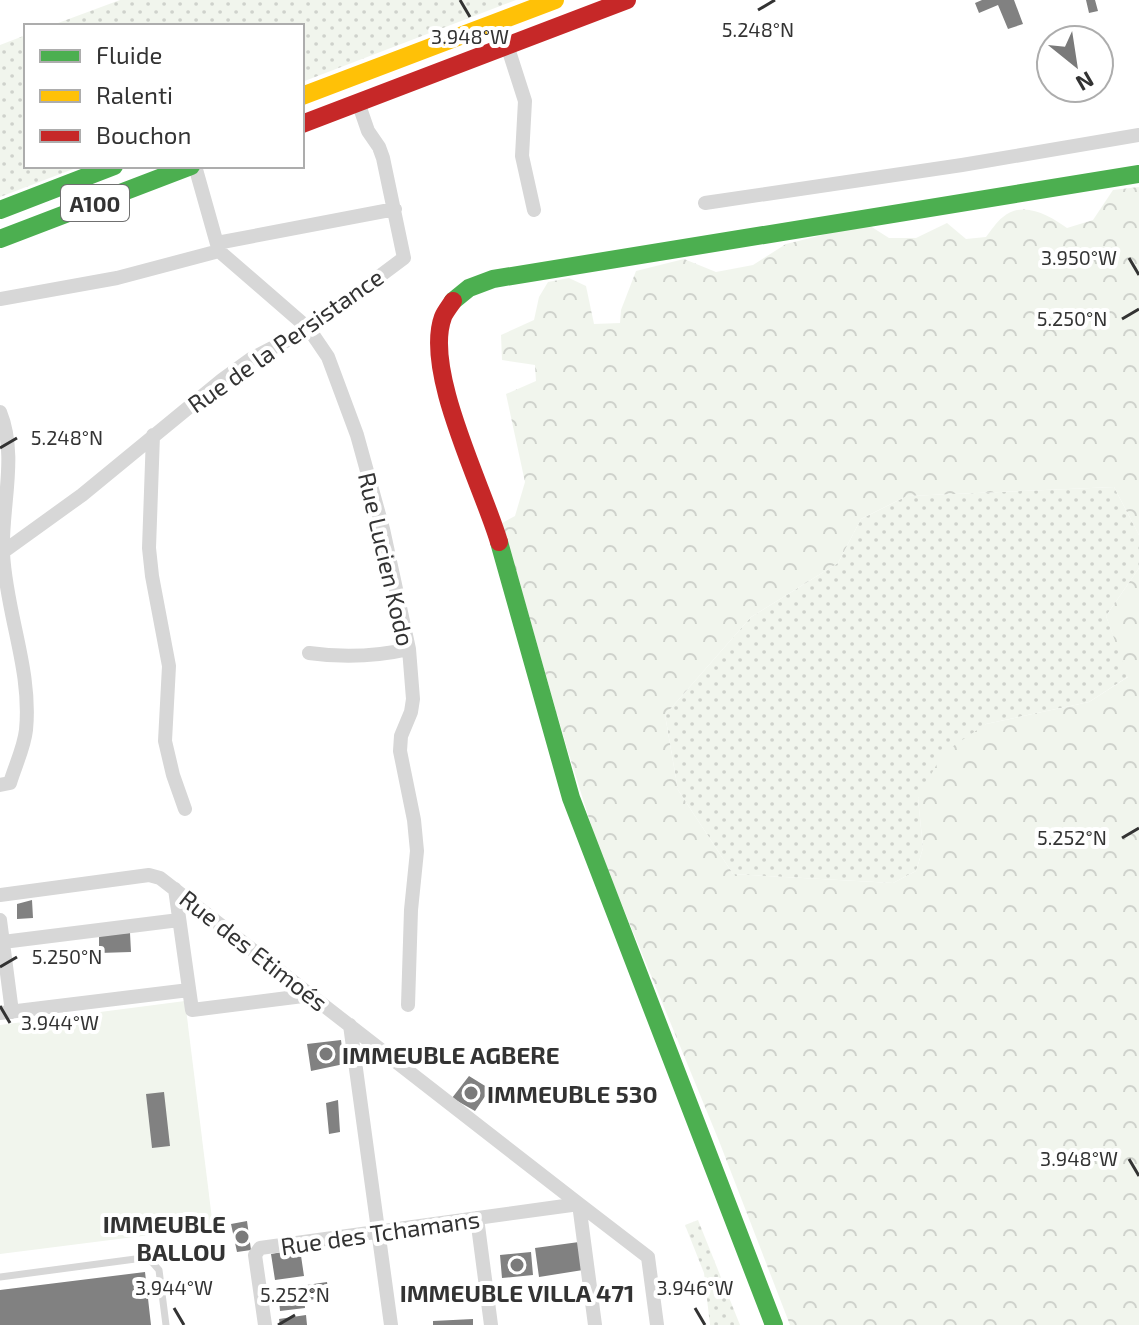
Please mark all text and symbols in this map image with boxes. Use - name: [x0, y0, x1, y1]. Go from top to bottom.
- text: 5.248°N: [722, 17, 794, 41]
- legend: [24, 24, 304, 168]
- text: 3.948°W: [431, 24, 509, 48]
- north arrow: [1035, 24, 1115, 104]
- text: Fluide: [96, 40, 162, 69]
- text: N: [1072, 67, 1099, 97]
- text: Ralenti: [96, 80, 173, 109]
- text: Bouchon: [96, 120, 191, 149]
- road number: A100: [61, 185, 129, 221]
- text: 3.950°W: [1041, 245, 1117, 269]
- street label: Rue de la Persistance: [182, 262, 388, 418]
- text: 5.250°N: [1037, 306, 1107, 330]
- text: 5.248°N: [31, 425, 103, 449]
- street label: Rue Lucien Kodo: [353, 469, 421, 649]
- text: 5.252°N: [1037, 825, 1107, 849]
- street label: Rue des Etimoés: [174, 883, 334, 1017]
- text: 5.250°N: [32, 944, 102, 968]
- text: 3.944°W: [21, 1010, 99, 1034]
- place label: IMMEUBLE AGBERE: [342, 1040, 560, 1069]
- marker: IMMEUBLE AGBERE: [317, 1045, 335, 1063]
- place label: IMMEUBLE 530: [487, 1079, 658, 1108]
- marker: IMMEUBLE 530: [462, 1084, 480, 1102]
- text: 3.948°W: [1040, 1146, 1118, 1170]
- street label: Rue des Tchamans: [279, 1204, 481, 1260]
- place label: IMMEUBLE BALLOU: [103, 1209, 226, 1266]
- marker: IMMEUBLE BALLOU: [233, 1228, 251, 1246]
- marker: IMMEUBLE VILLA 471: [508, 1256, 526, 1274]
- text: 3.944°W: [135, 1275, 213, 1299]
- text: 3.946°W: [656, 1275, 734, 1299]
- place label: IMMEUBLE VILLA 471: [400, 1278, 634, 1307]
- text: 5.252°N: [260, 1282, 330, 1306]

